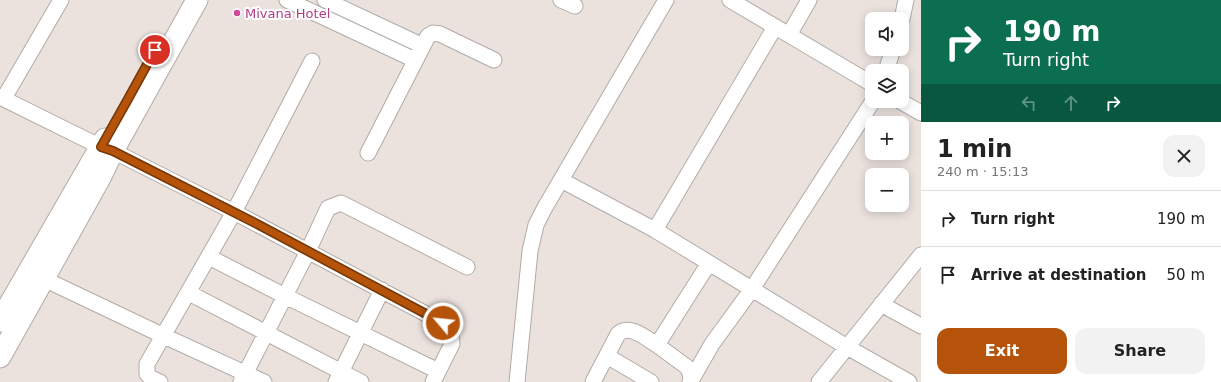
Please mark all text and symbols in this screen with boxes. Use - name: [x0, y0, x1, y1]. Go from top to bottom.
- place label: Mivana Hotel: [245, 6, 330, 21]
- marker: Mivana Hotel: [232, 8, 242, 18]
- map controls: [865, 12, 909, 212]
- button: sound: [865, 12, 909, 56]
- text: 190 m: [1003, 15, 1100, 48]
- icon: right: [937, 16, 989, 68]
- pin: [138, 33, 172, 67]
- icon: arrive: [144, 39, 166, 61]
- text: Turn right: [1003, 49, 1089, 70]
- button: layers: [865, 64, 909, 108]
- icon: left: [1018, 92, 1040, 114]
- icon: ahead: [1060, 92, 1082, 114]
- icon: right: [1102, 92, 1124, 114]
- button: +: [865, 116, 909, 160]
- text: 1 min: [937, 135, 1012, 163]
- button: close: [1163, 135, 1205, 177]
- text: 240 m · 15:13: [937, 164, 1028, 179]
- button: −: [865, 168, 909, 212]
- icon: right: [937, 208, 959, 230]
- text: Turn right: [971, 210, 1055, 228]
- text: 190 m: [1157, 210, 1205, 228]
- icon: arrive: [937, 264, 959, 286]
- text: Arrive at destination: [971, 266, 1146, 284]
- text: 50 m: [1167, 266, 1205, 284]
- position arrow: [422, 302, 464, 344]
- button: Exit: [937, 328, 1067, 374]
- button: Share: [1075, 328, 1205, 374]

